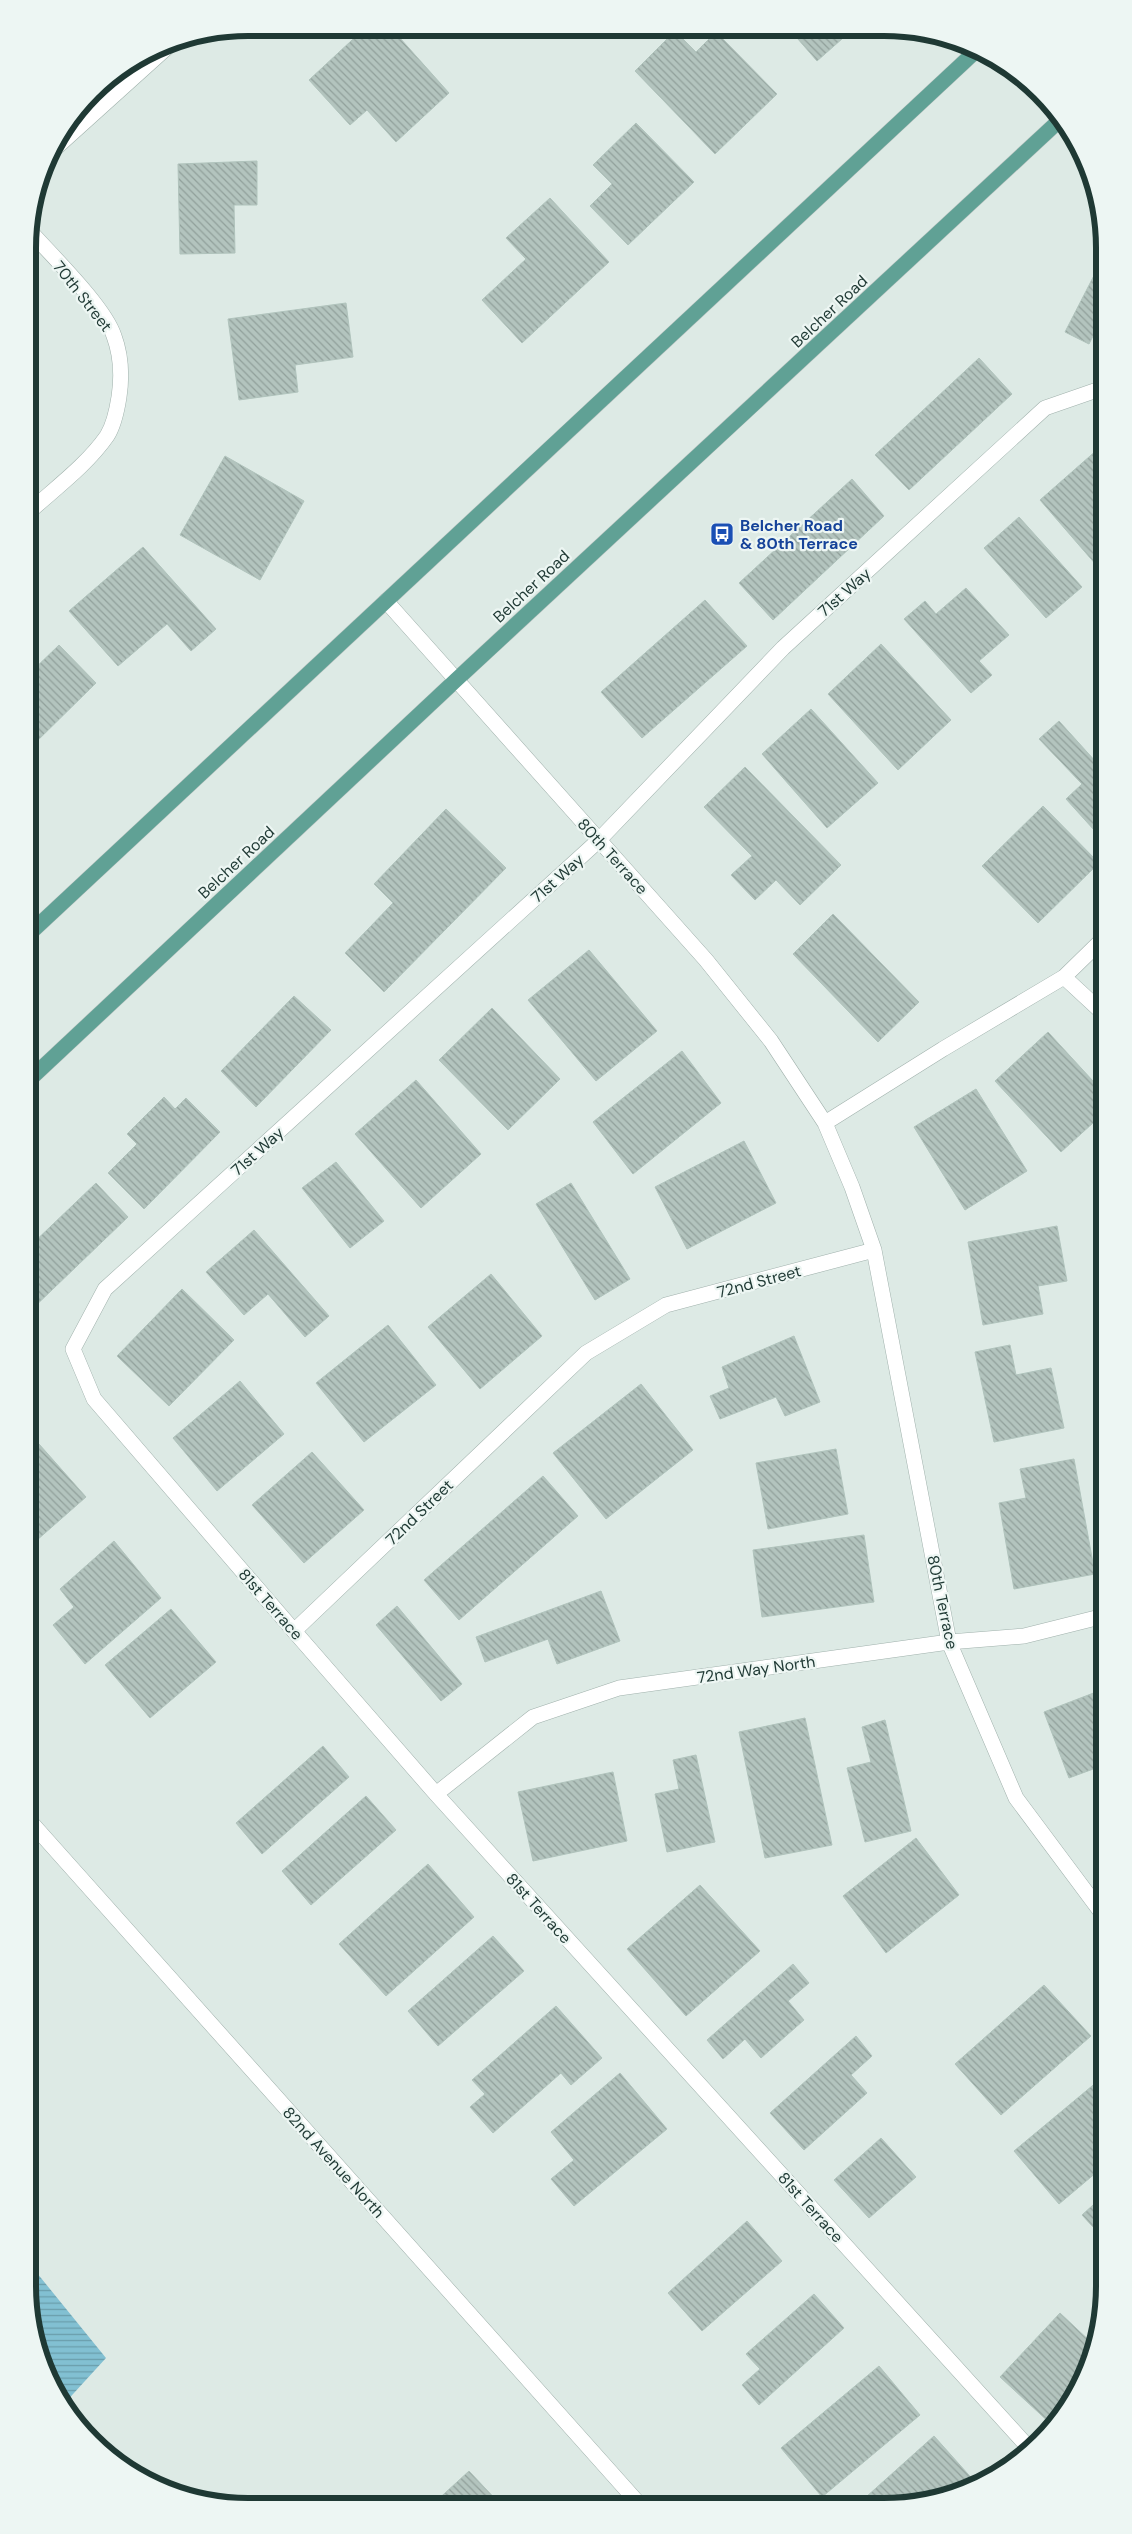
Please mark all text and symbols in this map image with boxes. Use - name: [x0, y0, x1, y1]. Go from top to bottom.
- street label: 70th Street: [48, 257, 117, 336]
- street label: Belcher Road: [787, 271, 872, 352]
- place label: Belcher Road & 80th Terrace: [740, 515, 858, 554]
- bus stop icon: Belcher Road & 80th Terrace: [709, 521, 735, 547]
- street label: Belcher Road: [489, 546, 574, 627]
- street label: 71st Way: [814, 563, 875, 622]
- street label: 80th Terrace: [573, 814, 652, 899]
- street label: Belcher Road: [194, 822, 279, 903]
- street label: 71st Way: [527, 849, 588, 908]
- street label: 71st Way: [227, 1122, 288, 1181]
- street label: 72nd Street: [715, 1260, 803, 1303]
- street label: 72nd Street: [381, 1475, 458, 1550]
- street label: 80th Terrace: [922, 1553, 963, 1651]
- street label: 81st Terrace: [234, 1564, 307, 1644]
- street label: 72nd Way North: [696, 1651, 816, 1688]
- street label: 81st Terrace: [501, 1869, 576, 1948]
- street label: 82nd Avenue North: [278, 2102, 389, 2222]
- street label: 81st Terrace: [773, 2168, 848, 2247]

